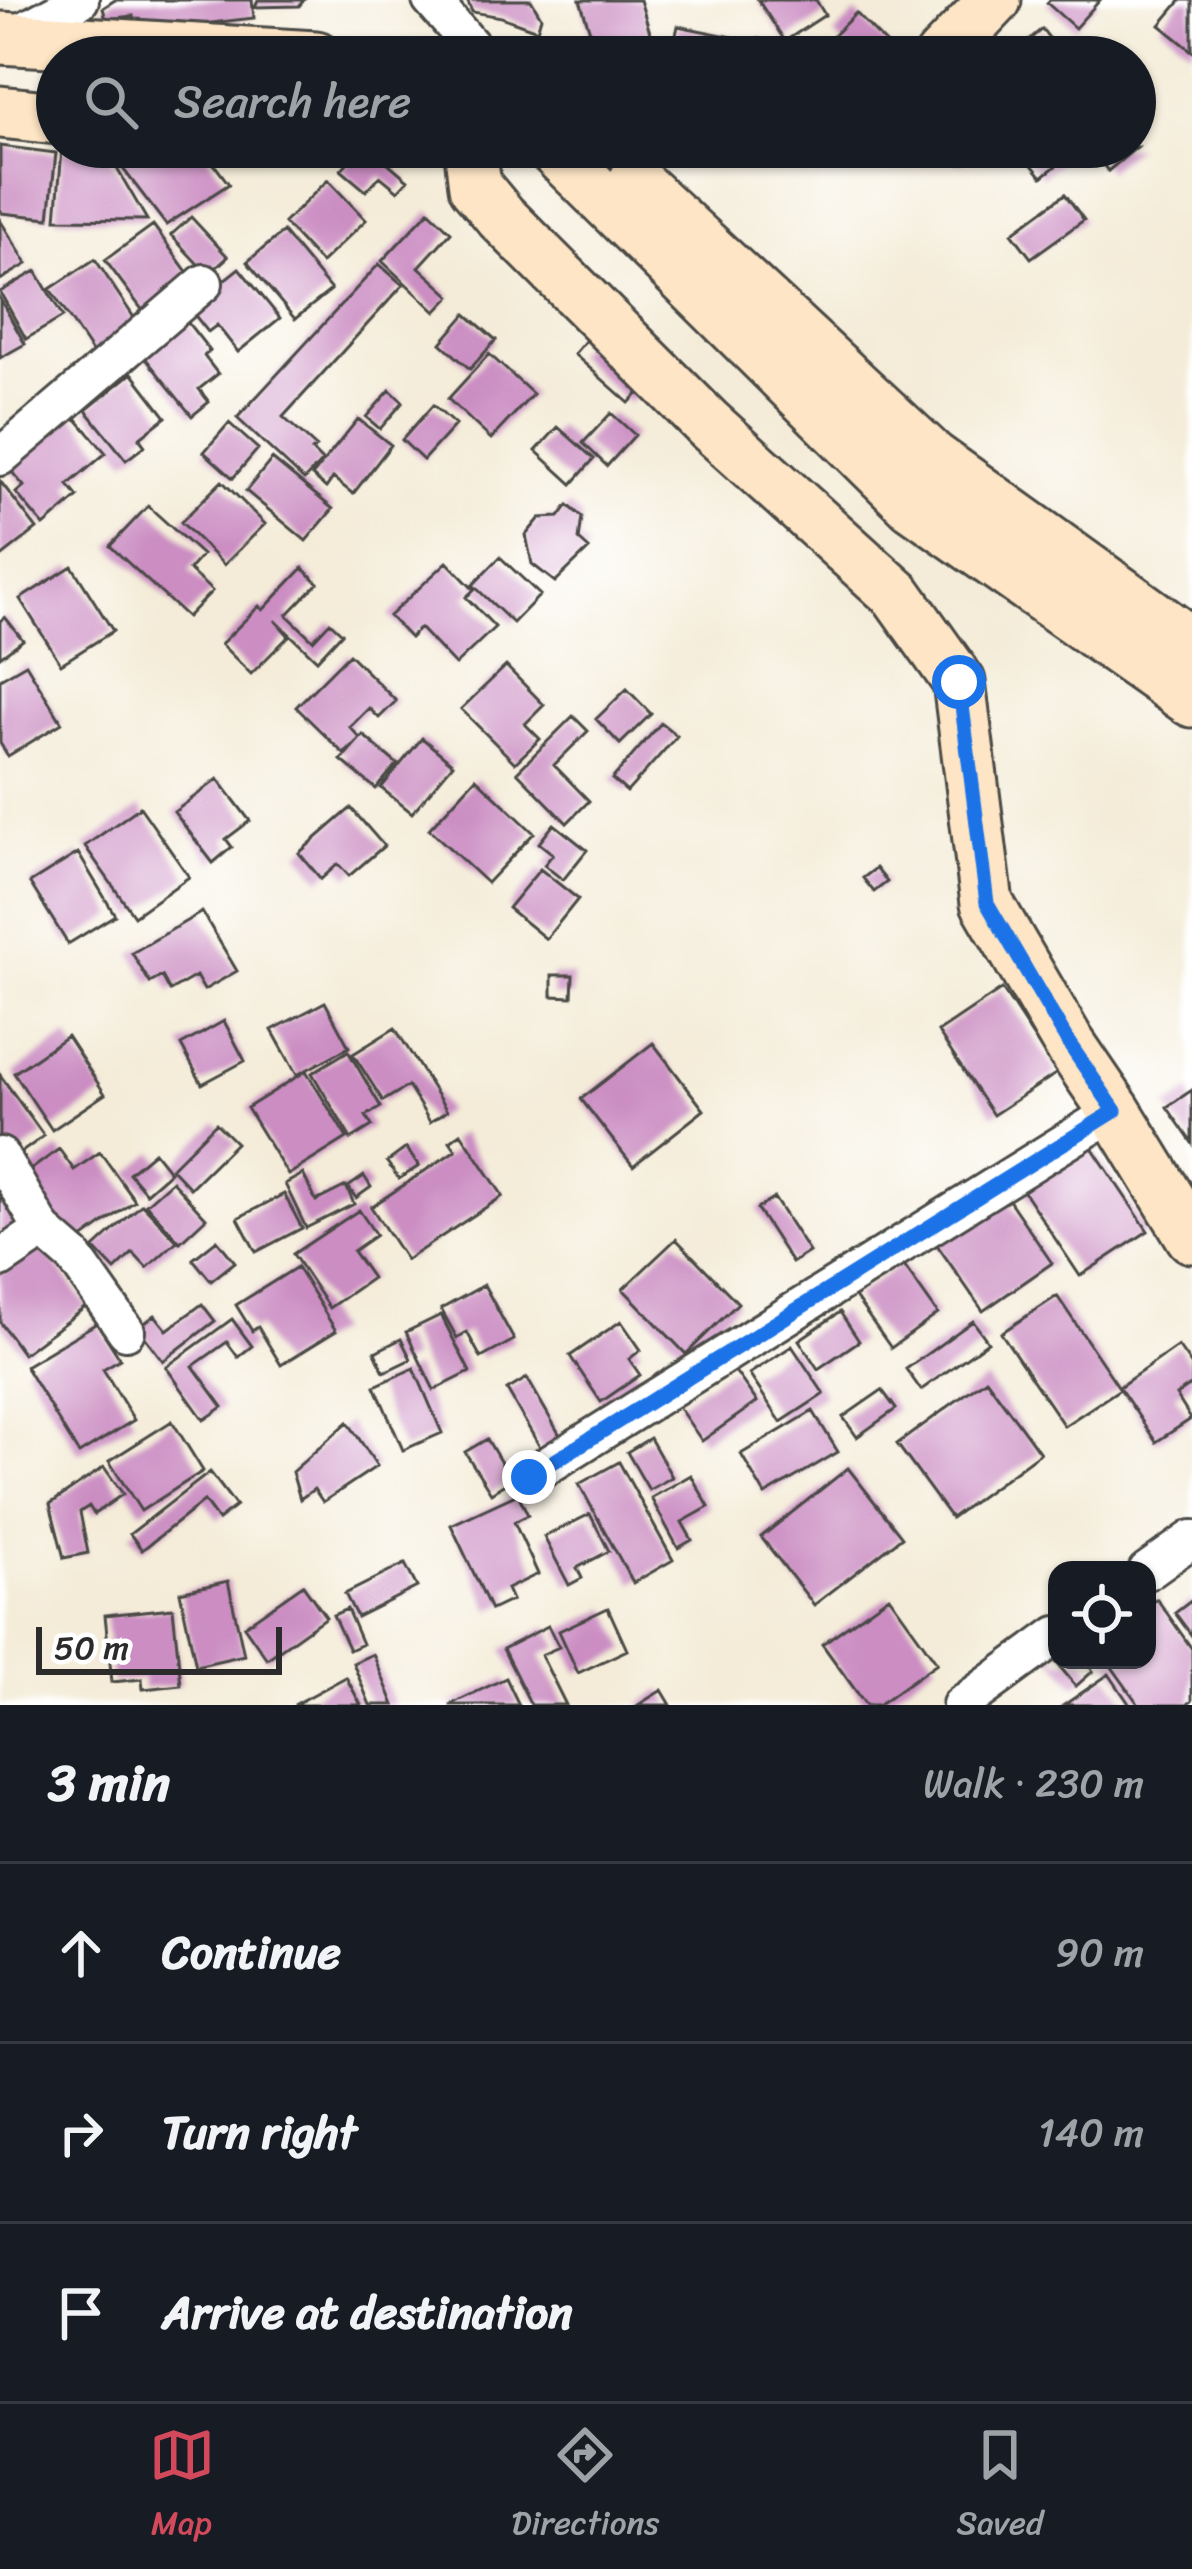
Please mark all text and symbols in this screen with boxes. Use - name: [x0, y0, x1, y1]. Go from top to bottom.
- search box: [36, 36, 1156, 168]
- text: Search here: [174, 62, 411, 142]
- icon: search: [78, 69, 144, 135]
- route start: [932, 655, 986, 709]
- route end: [502, 1450, 556, 1504]
- map controls: [1048, 1561, 1156, 1669]
- button: locate: [1048, 1561, 1156, 1669]
- text: 50 m: [54, 1619, 129, 1677]
- scale bar: [36, 1621, 282, 1674]
- text: 3 min: [48, 1738, 170, 1828]
- text: Walk · 230 m: [923, 1749, 1144, 1818]
- text: Continue: [162, 1913, 341, 1993]
- text: 90 m: [1055, 1918, 1144, 1987]
- icon: ahead: [48, 1920, 114, 1986]
- text: Turn right: [162, 2093, 357, 2173]
- text: 140 m: [1038, 2098, 1144, 2167]
- icon: right: [48, 2100, 114, 2166]
- text: Arrive at destination: [162, 2273, 572, 2353]
- icon: arrive: [48, 2280, 114, 2346]
- tab: Map: [149, 2422, 215, 2552]
- tab: Directions: [512, 2422, 659, 2552]
- tab: Saved: [956, 2422, 1043, 2552]

